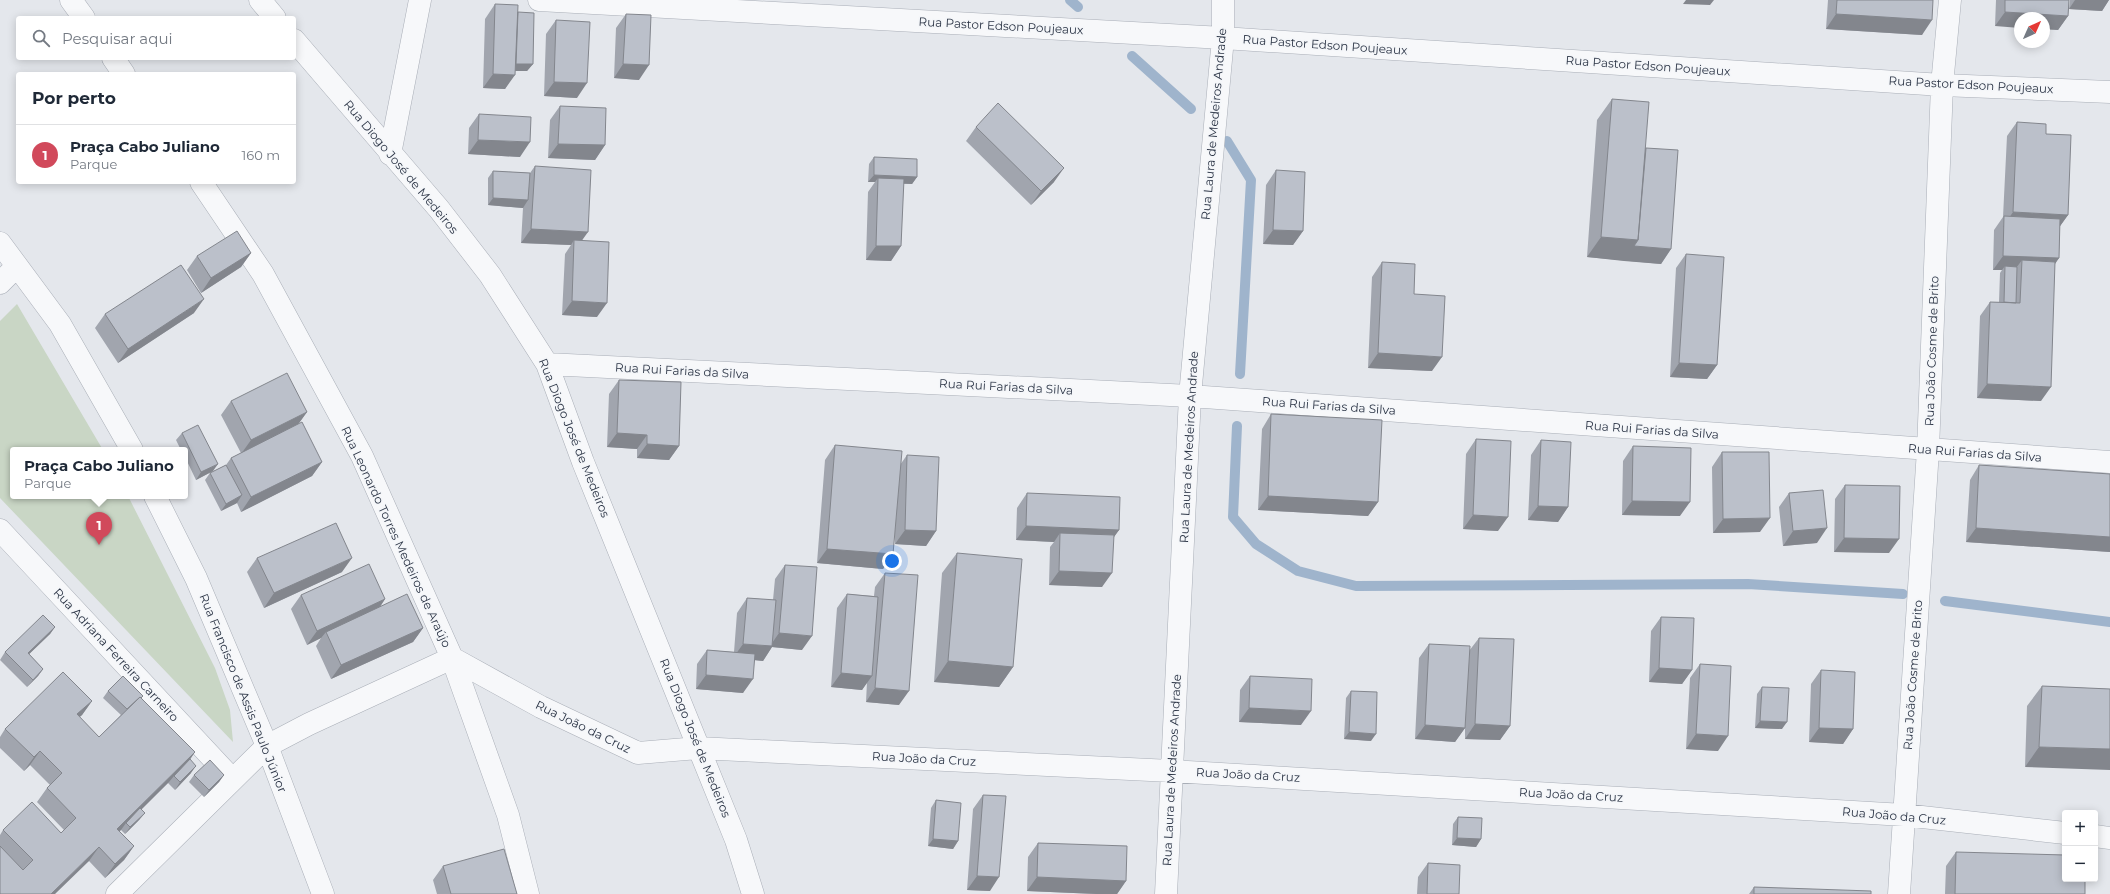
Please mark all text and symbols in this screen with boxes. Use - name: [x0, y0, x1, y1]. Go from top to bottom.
- north arrow: [2014, 12, 2050, 48]
- street label: Rua Pastor Edson Poujeaux: [918, 14, 1084, 37]
- search box: [16, 16, 296, 60]
- icon: search: [30, 27, 52, 49]
- street label: Rua Laura de Medeiros Andrade: [1198, 27, 1229, 220]
- text: Pesquisar aqui: [62, 29, 173, 48]
- street label: Rua Pastor Edson Poujeaux: [1242, 31, 1409, 58]
- street label: Rua Pastor Edson Poujeaux: [1565, 52, 1732, 79]
- street label: Rua Pastor Edson Poujeaux: [1888, 73, 2054, 96]
- text: Por perto: [32, 88, 116, 108]
- street label: Rua Diogo José de Medeiros: [341, 97, 462, 237]
- text: Praça Cabo Juliano: [70, 137, 220, 156]
- text: 1: [42, 147, 48, 163]
- text: 160 m: [242, 147, 280, 163]
- text: Parque: [70, 156, 117, 172]
- street label: Rua João Cosme de Brito: [1921, 275, 1942, 426]
- street label: Rua Laura de Medeiros Andrade: [1176, 351, 1201, 543]
- street label: Rua Diogo José de Medeiros: [536, 356, 613, 520]
- street label: Rua Rui Farias da Silva: [615, 360, 749, 381]
- street label: Rua Rui Farias da Silva: [939, 376, 1073, 397]
- street label: Rua Rui Farias da Silva: [1262, 393, 1396, 418]
- street label: Rua Rui Farias da Silva: [1585, 417, 1719, 442]
- street label: Rua Leonardo Torres Medeiros de Araújo: [338, 424, 455, 650]
- street label: Rua Rui Farias da Silva: [1908, 440, 2042, 465]
- popup: [10, 447, 188, 499]
- text: Praça Cabo Juliano: [24, 456, 174, 475]
- text: Parque: [24, 475, 71, 491]
- pin: 1: [86, 512, 112, 545]
- your location: [882, 551, 902, 571]
- street label: Rua Adriana Ferreira Carneiro: [51, 585, 182, 725]
- street label: Rua Francisco de Assis Paulo Júnior: [197, 591, 290, 795]
- street label: Rua João Cosme de Brito: [1900, 599, 1925, 751]
- street label: Rua Diogo José de Medeiros: [657, 656, 734, 820]
- street label: Rua Laura de Medeiros Andrade: [1159, 674, 1184, 866]
- street label: Rua João da Cruz: [533, 697, 633, 756]
- street label: Rua João da Cruz: [872, 748, 976, 769]
- street label: Rua João da Cruz: [1196, 764, 1300, 785]
- street label: Rua João da Cruz: [1519, 784, 1623, 805]
- street label: Rua João da Cruz: [1842, 803, 1947, 828]
- map controls: [2062, 810, 2098, 882]
- button: +: [2062, 810, 2098, 846]
- button: −: [2062, 846, 2098, 882]

